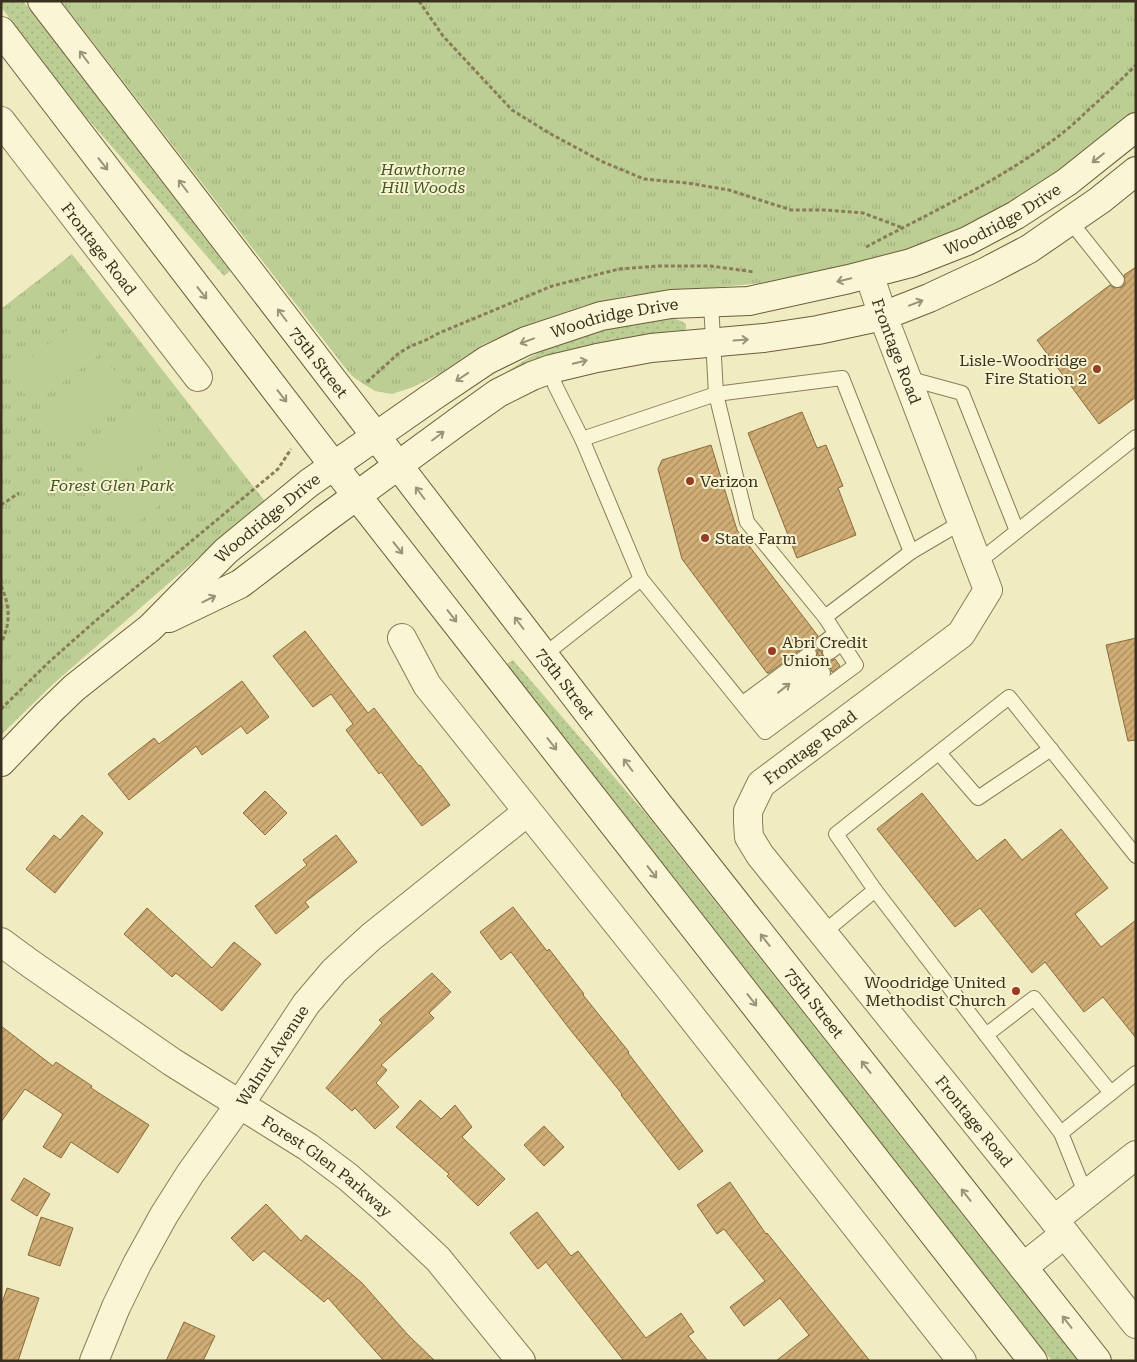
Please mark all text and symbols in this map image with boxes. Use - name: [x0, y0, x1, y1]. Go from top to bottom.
- one-way arrow: [79, 50, 89, 64]
- one-way arrow: [1091, 153, 1105, 163]
- one-way arrow: [98, 157, 109, 170]
- park label: Hawthorne Hill Woods: [380, 160, 465, 197]
- one-way arrow: [178, 179, 188, 193]
- street label: Woodridge Drive: [941, 180, 1065, 259]
- street label: Frontage Road: [57, 199, 140, 299]
- one-way arrow: [836, 276, 852, 285]
- one-way arrow: [197, 286, 208, 299]
- street label: Woodridge Drive: [548, 295, 679, 342]
- street label: Frontage Road: [868, 296, 925, 407]
- one-way arrow: [908, 298, 924, 307]
- one-way arrow: [276, 308, 287, 321]
- street label: 75th Street: [285, 323, 352, 402]
- one-way arrow: [733, 335, 749, 344]
- one-way arrow: [520, 337, 536, 346]
- place label: Lisle-Woodridge Fire Station 2: [959, 351, 1087, 388]
- one-way arrow: [572, 357, 588, 366]
- marker: Lisle-Woodridge Fire Station 2: [1091, 363, 1103, 375]
- one-way arrow: [455, 372, 469, 382]
- one-way arrow: [276, 390, 287, 403]
- one-way arrow: [431, 431, 444, 442]
- street label: Woodridge Drive: [211, 469, 324, 567]
- place label: Verizon: [700, 472, 758, 491]
- marker: Verizon: [684, 475, 696, 487]
- park label: Forest Glen Park: [49, 476, 175, 495]
- one-way arrow: [415, 487, 426, 500]
- place label: State Farm: [715, 529, 797, 548]
- marker: State Farm: [699, 532, 711, 544]
- one-way arrow: [392, 541, 403, 554]
- one-way arrow: [202, 593, 217, 603]
- one-way arrow: [446, 610, 457, 623]
- one-way arrow: [514, 616, 525, 629]
- place label: Abri Credit Union: [782, 633, 868, 670]
- street label: 75th Street: [532, 644, 598, 723]
- marker: Abri Credit Union: [766, 645, 778, 657]
- one-way arrow: [777, 683, 790, 694]
- street label: Frontage Road: [760, 706, 861, 789]
- one-way arrow: [546, 738, 557, 751]
- one-way arrow: [623, 759, 634, 772]
- one-way arrow: [646, 866, 657, 879]
- one-way arrow: [760, 934, 771, 947]
- street label: 75th Street: [781, 964, 848, 1042]
- place label: Woodridge United Methodist Church: [864, 973, 1006, 1010]
- marker: Woodridge United Methodist Church: [1010, 985, 1022, 997]
- one-way arrow: [746, 994, 757, 1007]
- street label: Walnut Avenue: [232, 1001, 313, 1110]
- one-way arrow: [860, 1061, 871, 1074]
- street label: Frontage Road: [932, 1072, 1016, 1171]
- street label: Forest Glen Parkway: [258, 1112, 396, 1222]
- one-way arrow: [961, 1189, 972, 1202]
- one-way arrow: [1062, 1316, 1073, 1329]

